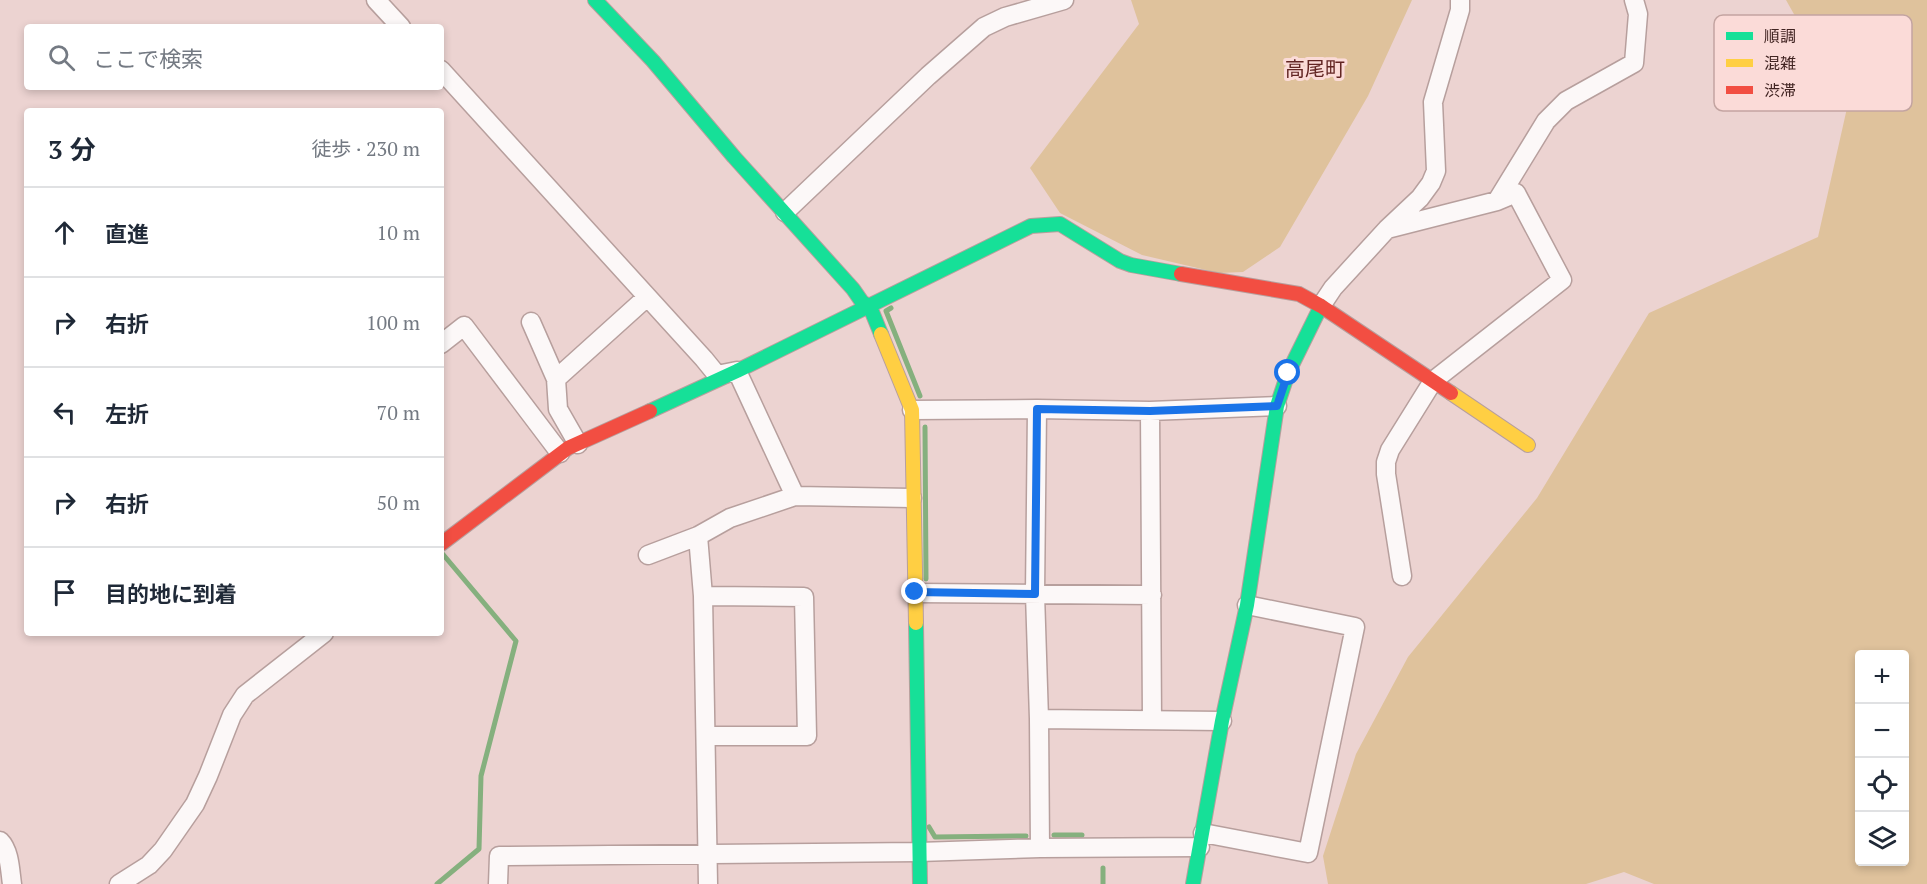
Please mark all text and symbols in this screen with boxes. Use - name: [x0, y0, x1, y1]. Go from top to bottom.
- legend: [1714, 15, 1912, 111]
- search box: [24, 24, 444, 90]
- text: 順調: [1764, 25, 1796, 47]
- icon: search: [45, 41, 78, 74]
- text: ここで検索: [93, 44, 203, 73]
- text: 混雑: [1764, 52, 1796, 74]
- district label: 高尾町: [1285, 55, 1345, 82]
- text: 渋滞: [1764, 79, 1796, 101]
- text: 3 分: [48, 132, 96, 166]
- text: 徒歩 · 230 m: [311, 135, 420, 162]
- icon: ahead: [48, 216, 81, 249]
- text: 直進: [105, 219, 149, 248]
- text: 10 m: [377, 219, 420, 246]
- icon: right: [48, 306, 81, 339]
- text: 右折: [105, 309, 149, 338]
- text: 100 m: [366, 309, 420, 336]
- route start: [1274, 359, 1300, 385]
- icon: left: [48, 396, 81, 429]
- text: 左折: [105, 399, 149, 428]
- text: 70 m: [377, 399, 420, 426]
- icon: right: [48, 486, 81, 519]
- text: 右折: [105, 489, 149, 518]
- text: 50 m: [377, 489, 420, 516]
- icon: arrive: [48, 576, 81, 609]
- route end: [901, 578, 927, 604]
- text: 目的地に到着: [105, 579, 237, 608]
- map controls: [1855, 650, 1909, 866]
- button: +: [1855, 650, 1909, 704]
- button: −: [1855, 704, 1909, 758]
- button: locate: [1855, 758, 1909, 812]
- button: layers: [1855, 812, 1909, 866]

